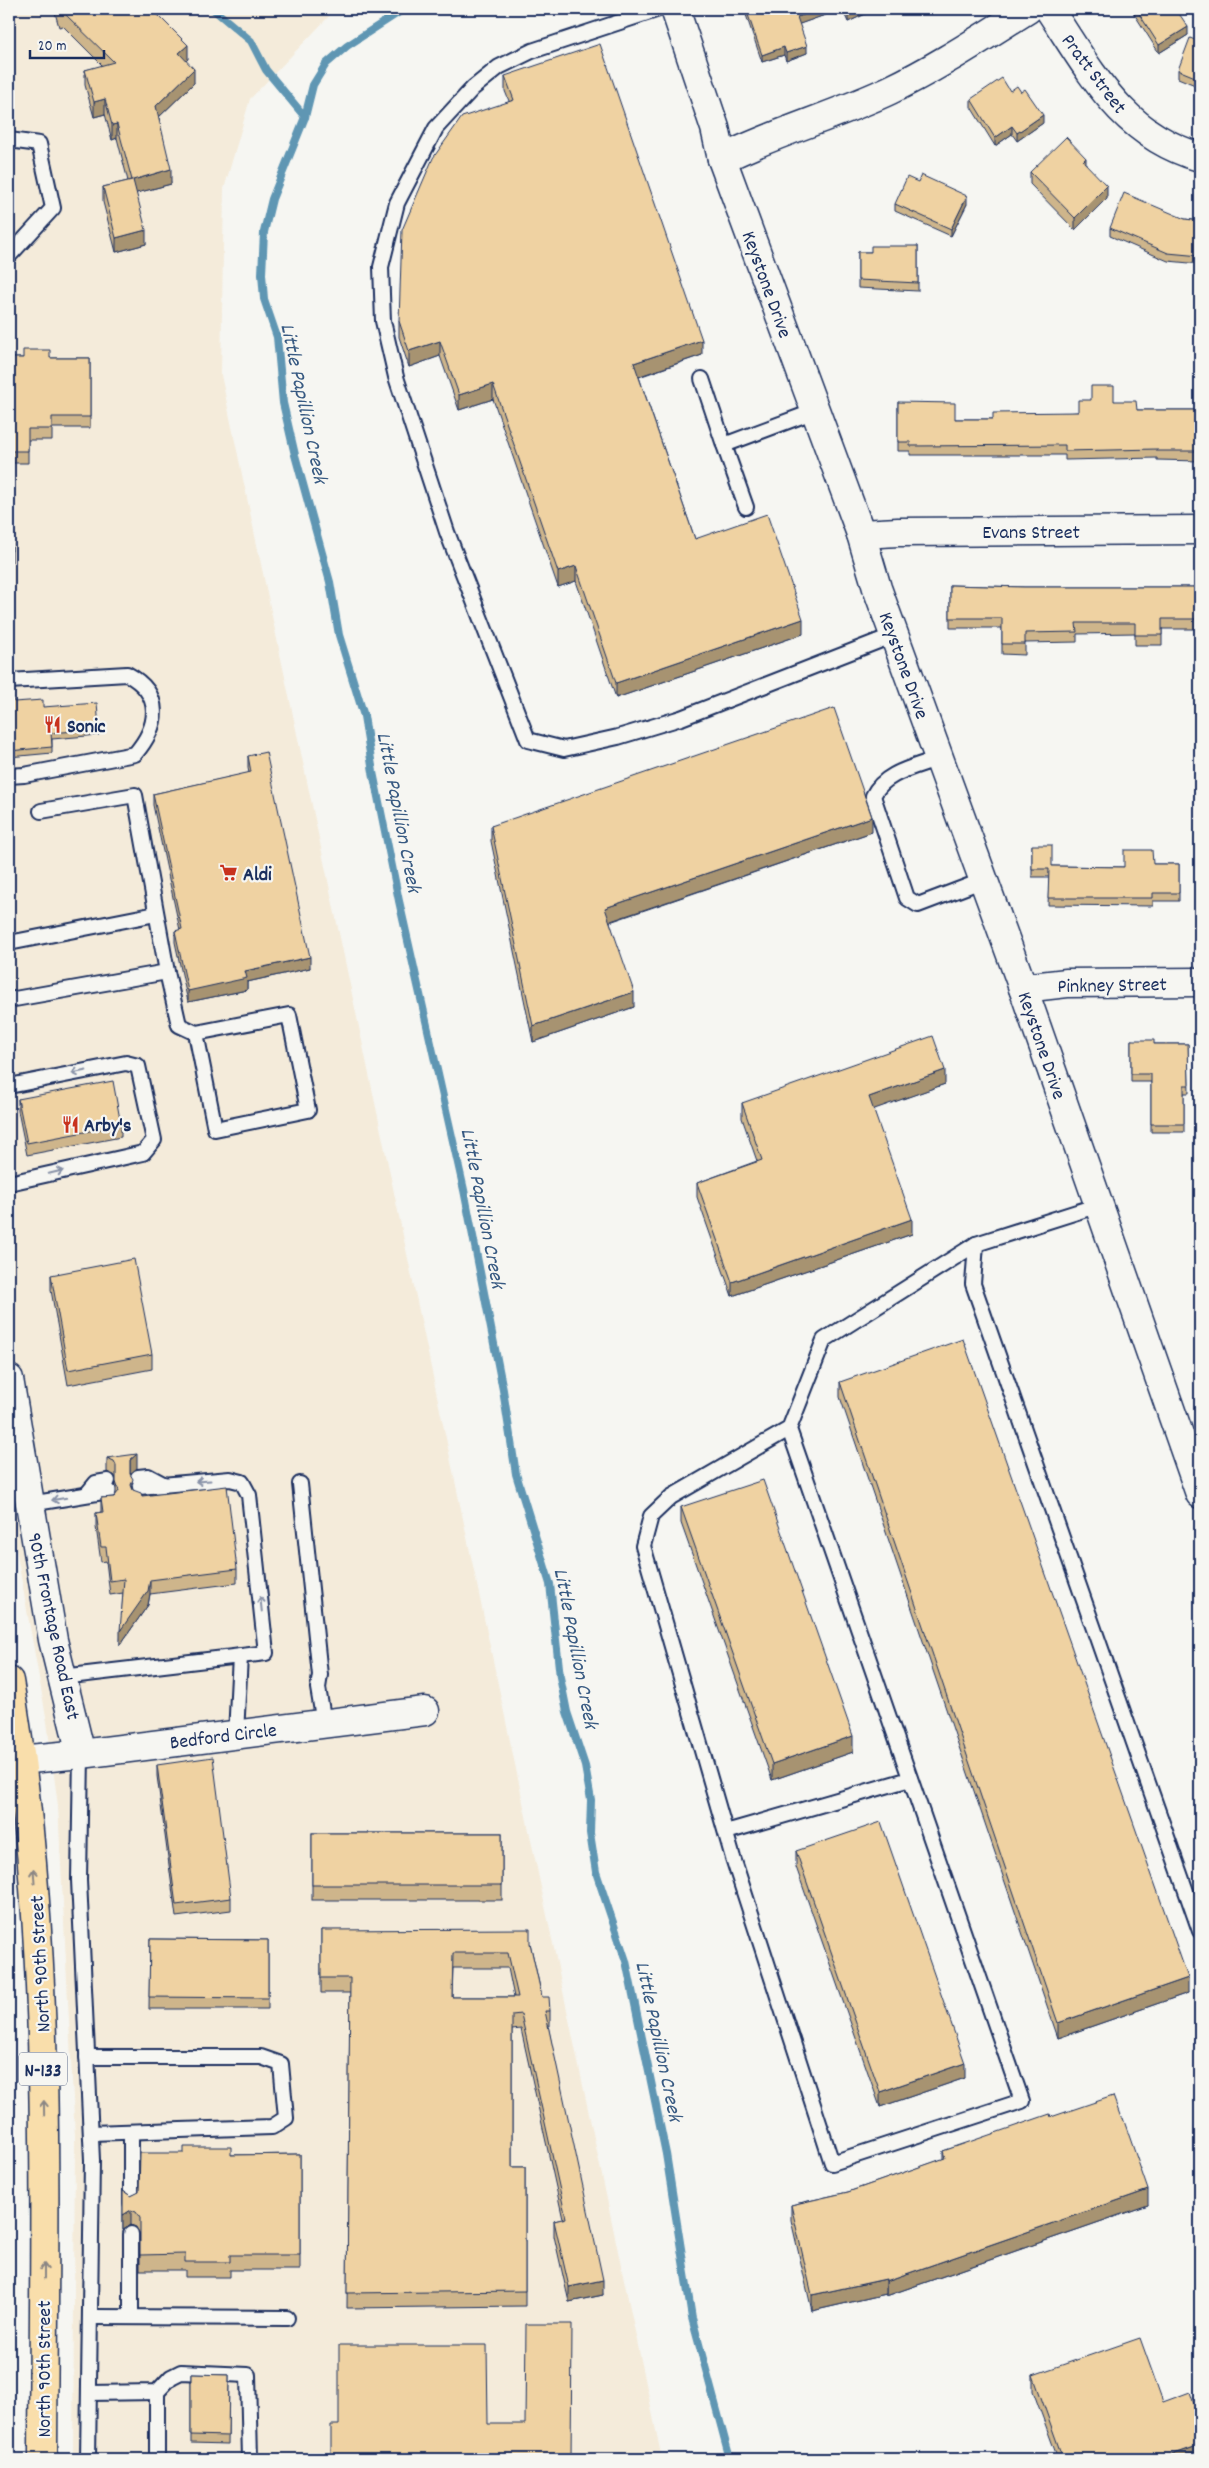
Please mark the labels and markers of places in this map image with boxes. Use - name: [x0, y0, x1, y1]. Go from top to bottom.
- place label: Sonic: [67, 714, 106, 742]
- restaurant icon: Sonic: [43, 715, 63, 735]
- place label: Aldi: [243, 862, 272, 890]
- supermarket icon: Aldi: [219, 863, 239, 883]
- place label: Arby's: [84, 1113, 131, 1141]
- restaurant icon: Arby's: [60, 1114, 80, 1134]

